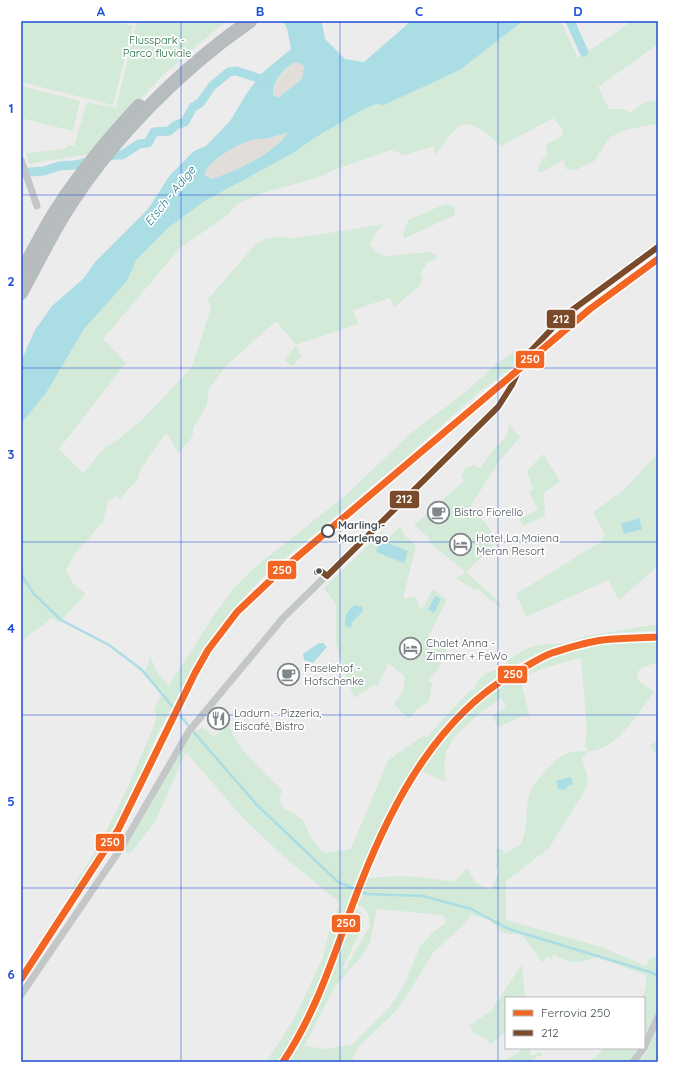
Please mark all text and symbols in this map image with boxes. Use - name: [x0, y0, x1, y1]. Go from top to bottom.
- text: A: [97, 3, 106, 19]
- text: B: [256, 3, 264, 19]
- text: C: [415, 3, 423, 19]
- text: D: [573, 3, 583, 19]
- park label: Flusspark - Parco fluviale: [123, 33, 191, 60]
- text: 1: [8, 100, 14, 116]
- water label: Etsch - Adige: [141, 162, 199, 229]
- text: 2: [7, 273, 15, 289]
- line badge: 212: [546, 309, 576, 329]
- text: 212: [553, 312, 569, 326]
- line badge: 250: [515, 350, 545, 369]
- text: 250: [520, 352, 540, 366]
- text: 3: [8, 446, 15, 462]
- line badge: 212: [389, 490, 420, 509]
- text: 212: [396, 492, 412, 506]
- cafe icon: Bistro Fiorello: [425, 499, 451, 525]
- place label: Bistro Fiorello: [454, 505, 523, 519]
- place label: Marling - Marlengo: [338, 518, 388, 545]
- marker: Marling - Marlengo: [321, 524, 335, 538]
- hotel icon: Hotel La Maiena Meran Resort: [447, 531, 473, 557]
- place label: Hotel La Maiena Meran Resort: [476, 531, 559, 558]
- line badge: 250: [267, 560, 297, 580]
- text: 250: [272, 563, 292, 577]
- unlabelled marker: [314, 566, 324, 576]
- text: 4: [7, 620, 15, 636]
- hotel icon: Chalet Anna - Zimmer + FeWo: [398, 636, 424, 662]
- place label: Chalet Anna - Zimmer + FeWo: [426, 636, 508, 663]
- cafe icon: Faselehof - Hofschenke: [275, 661, 301, 687]
- place label: Faselehof - Hofschenke: [304, 661, 364, 688]
- line badge: 250: [497, 665, 528, 684]
- text: 250: [503, 667, 523, 681]
- restaurant icon: Ladurn - Pizzeria, Eiscafé, Bistro: [206, 706, 232, 732]
- place label: Ladurn - Pizzeria, Eiscafé, Bistro: [234, 706, 321, 733]
- text: 5: [7, 793, 15, 809]
- line badge: 250: [95, 833, 125, 852]
- text: 250: [100, 835, 120, 849]
- line badge: 250: [331, 914, 361, 933]
- text: 250: [336, 916, 356, 930]
- text: 6: [7, 966, 15, 982]
- legend: [505, 997, 645, 1049]
- text: Ferrovia 250: [541, 1005, 610, 1020]
- text: 212: [541, 1025, 559, 1040]

